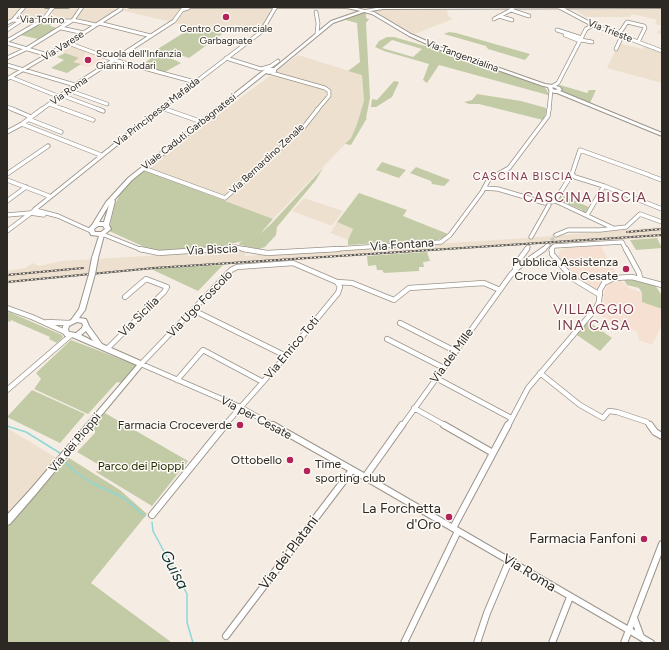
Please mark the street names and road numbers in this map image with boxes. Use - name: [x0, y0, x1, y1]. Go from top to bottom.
- street label: Via Torino: [20, 14, 64, 26]
- street label: Via Trieste: [586, 17, 634, 45]
- street label: Via Varese: [40, 28, 86, 64]
- street label: Via Tangenzialina: [424, 37, 500, 75]
- street label: Via Roma: [48, 74, 90, 108]
- street label: Via Principessa Mafalda: [112, 75, 202, 149]
- street label: Viale Caduti Garbagnatesi: [139, 91, 239, 173]
- street label: Via Bernardino Zenale: [227, 121, 307, 197]
- street label: Via Fontana: [370, 236, 434, 254]
- street label: Via Biscia: [186, 241, 238, 259]
- street label: Via Ugo Foscolo: [164, 267, 236, 341]
- street label: Via Sicilia: [116, 294, 162, 340]
- street label: Via Enrico Toti: [262, 314, 322, 382]
- street label: Via dei Mille: [427, 326, 477, 386]
- street label: Via per Cesate: [218, 393, 294, 443]
- street label: Via dei Pioppi: [46, 410, 104, 476]
- street label: Via dei Platani: [256, 513, 322, 593]
- street label: Via Roma: [499, 550, 559, 596]

